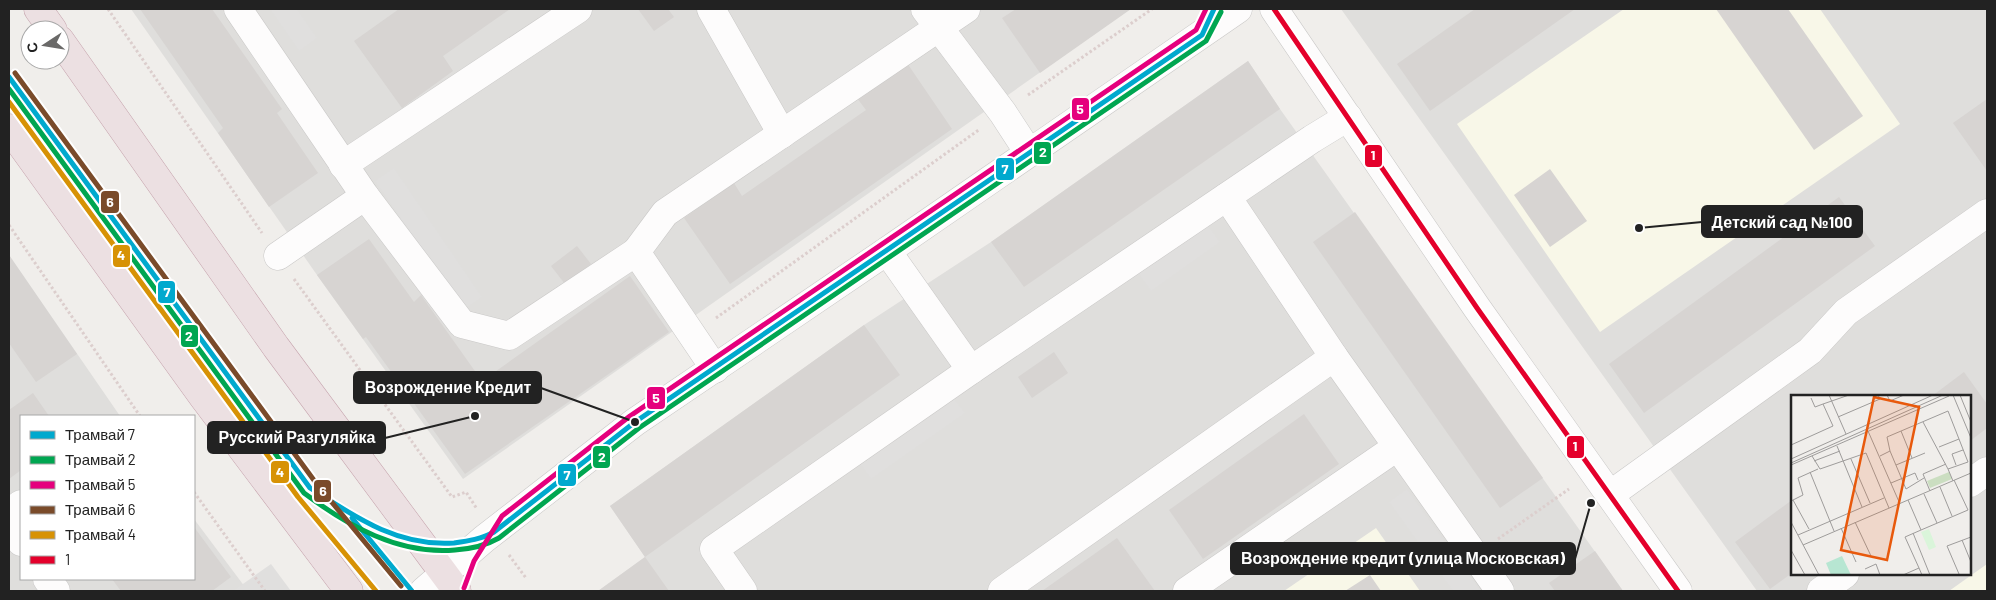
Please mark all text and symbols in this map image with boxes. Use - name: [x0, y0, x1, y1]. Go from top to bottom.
- north arrow: [20, 20, 70, 70]
- text: С: [22, 41, 41, 55]
- line badge: 5: [1071, 97, 1090, 121]
- text: 5: [1076, 100, 1084, 117]
- line badge: 2: [1033, 141, 1052, 165]
- text: 2: [1039, 143, 1047, 160]
- line badge: 1: [1364, 144, 1383, 168]
- text: 1: [1371, 146, 1376, 163]
- line badge: 7: [995, 157, 1015, 181]
- text: 7: [1002, 160, 1009, 177]
- line badge: 6: [100, 190, 120, 214]
- text: 6: [106, 193, 114, 210]
- callout: Детский сад №100: [1702, 206, 1862, 237]
- text: Детский сад №100: [1712, 212, 1852, 231]
- line badge: 4: [112, 244, 131, 268]
- text: 4: [117, 246, 125, 263]
- line badge: 7: [157, 280, 176, 304]
- text: 7: [164, 283, 171, 300]
- line badge: 2: [180, 324, 199, 348]
- text: 2: [185, 327, 193, 344]
- callout: Возрождение Кредит: [354, 372, 541, 403]
- text: Возрождение Кредит: [365, 377, 531, 396]
- line badge: 5: [646, 386, 666, 410]
- text: 5: [652, 389, 660, 406]
- inset map: [1791, 395, 1971, 575]
- legend: [20, 415, 195, 580]
- callout: Русский Разгуляйка: [208, 422, 385, 453]
- text: Трамвай 7: [65, 425, 135, 443]
- text: Русский Разгуляйка: [219, 427, 376, 446]
- line badge: 1: [1566, 435, 1585, 459]
- text: 1: [1573, 437, 1578, 454]
- line badge: 2: [592, 445, 611, 469]
- text: 2: [598, 448, 606, 465]
- text: Трамвай 2: [65, 450, 136, 468]
- line badge: 4: [270, 460, 290, 484]
- text: 4: [276, 463, 284, 480]
- line badge: 7: [557, 463, 577, 487]
- text: 7: [564, 466, 571, 483]
- text: Трамвай 5: [65, 475, 136, 493]
- line badge: 6: [313, 479, 332, 503]
- text: 6: [319, 482, 327, 499]
- text: Трамвай 6: [65, 500, 136, 518]
- text: Трамвай 4: [65, 525, 136, 543]
- callout: Возрождение кредит (улица Московская): [1231, 543, 1575, 574]
- text: Возрождение кредит (улица Московская): [1241, 548, 1565, 567]
- text: 1: [65, 550, 70, 568]

